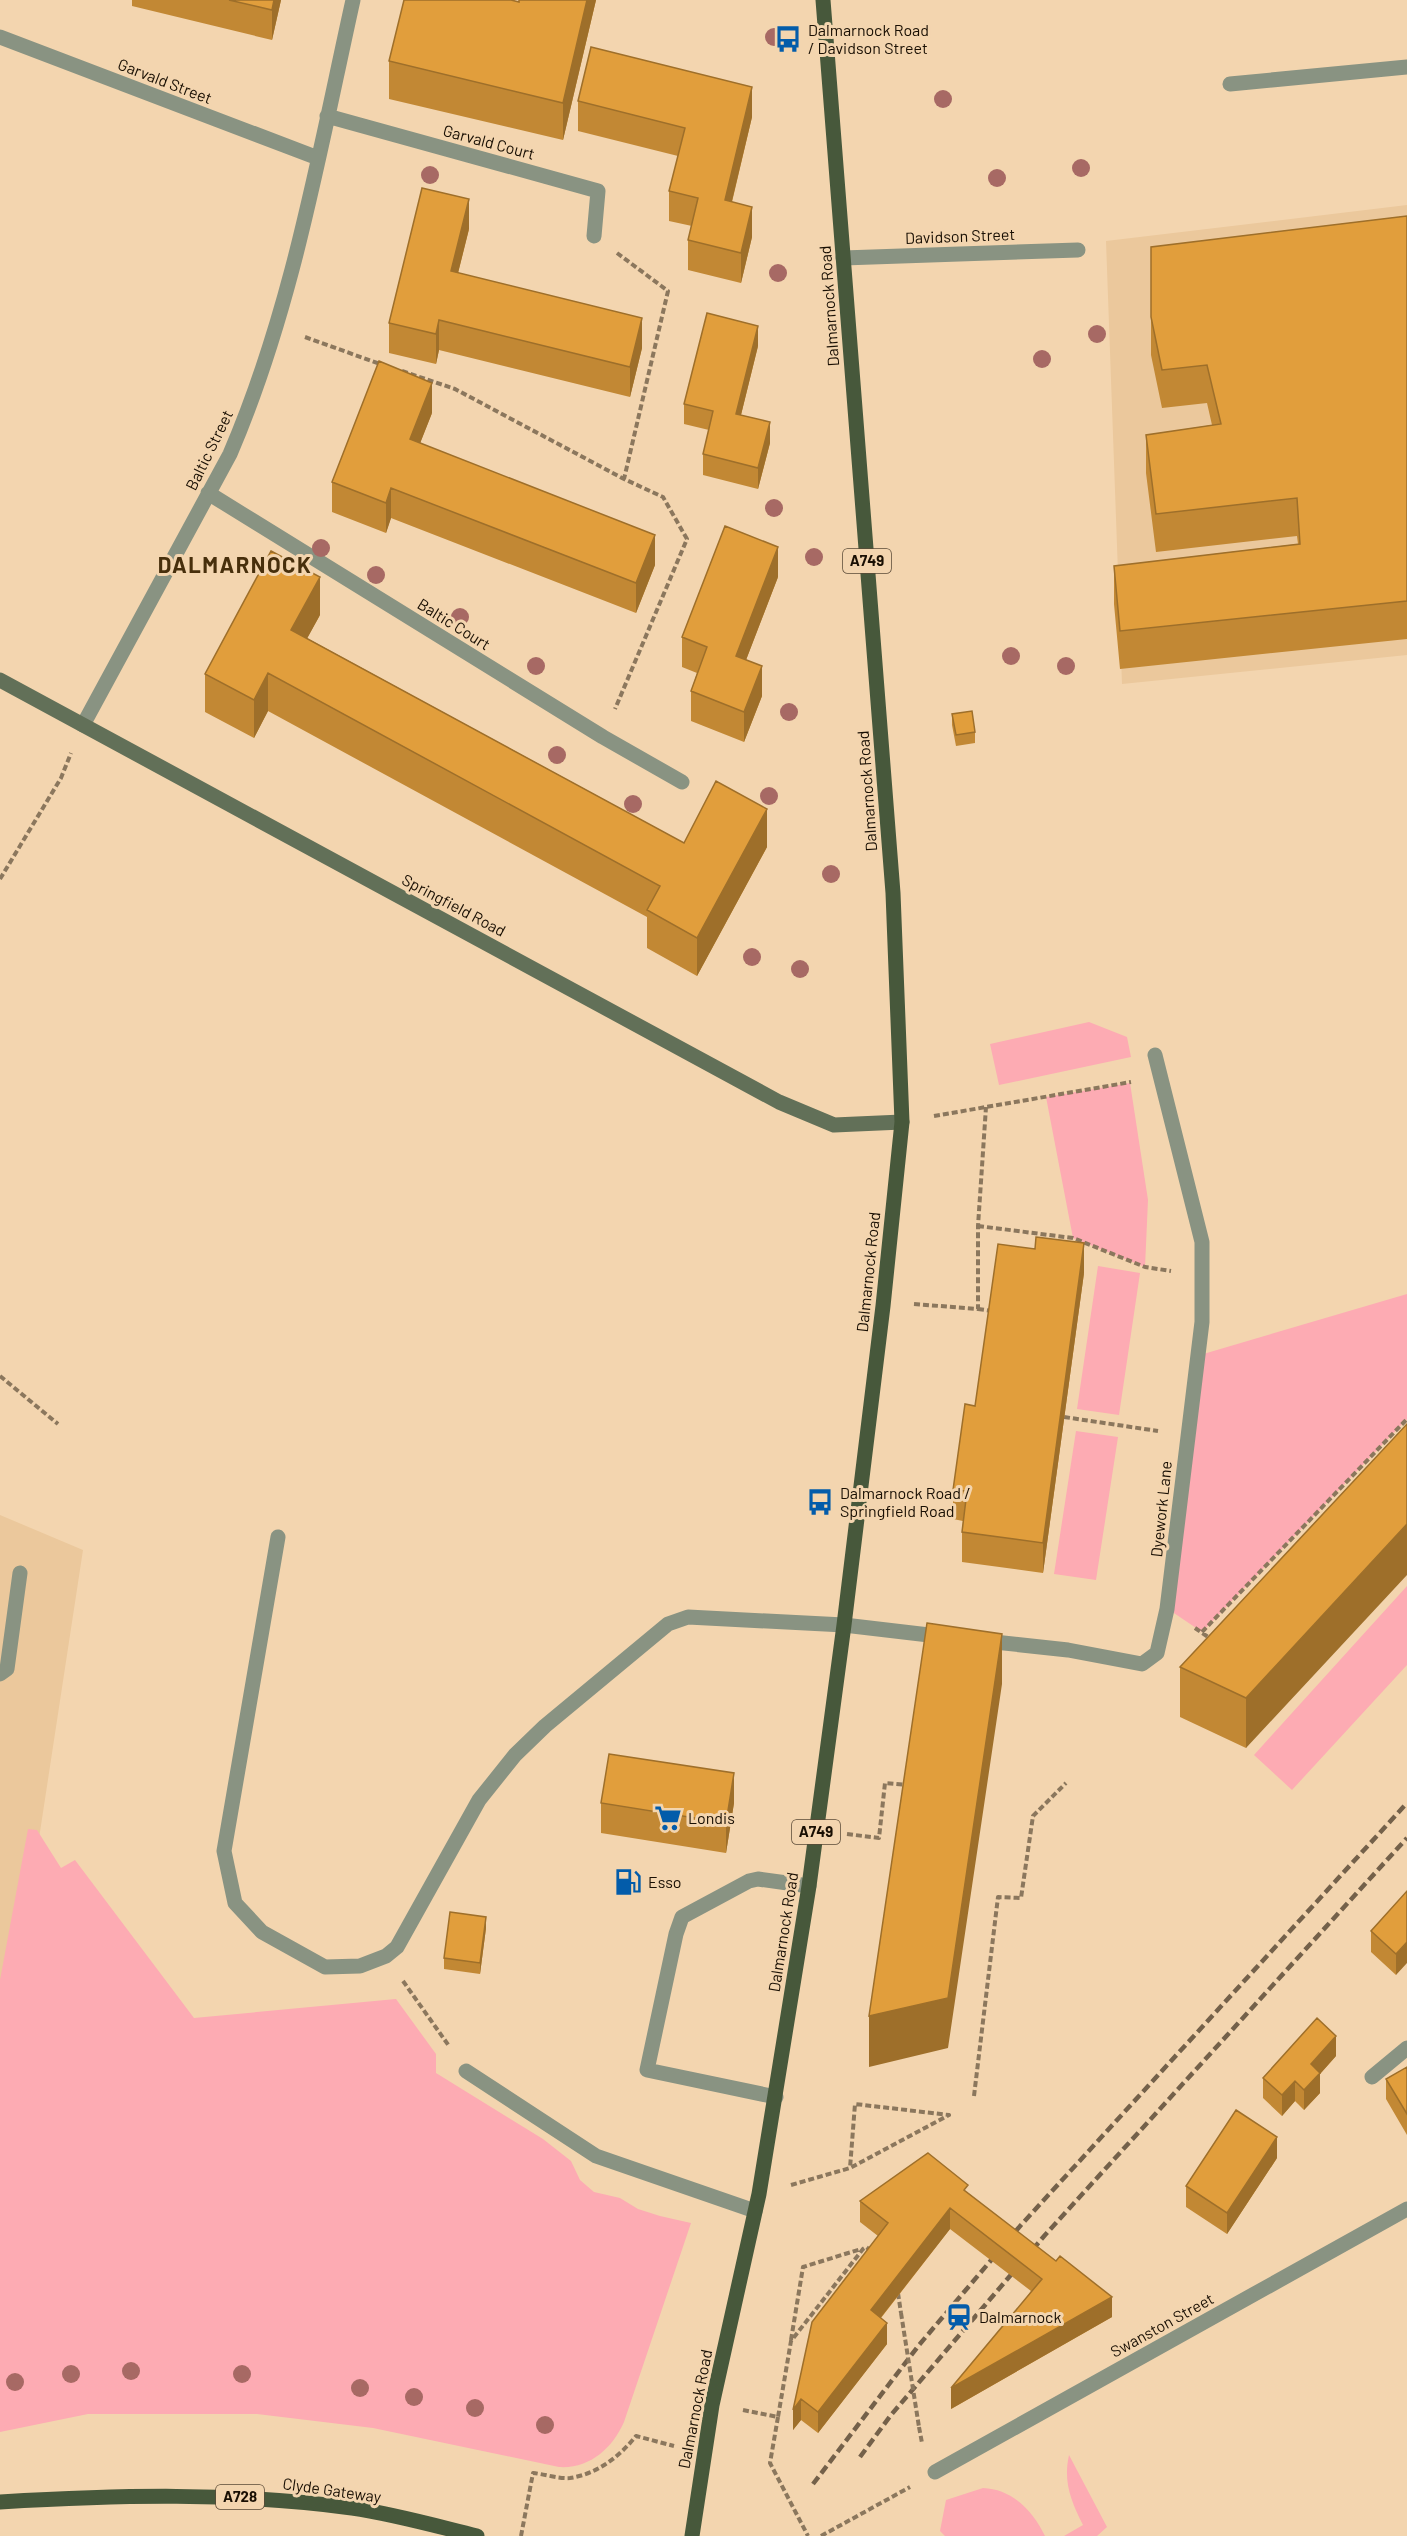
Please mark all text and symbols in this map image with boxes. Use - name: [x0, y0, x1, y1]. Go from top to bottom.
- place label: Dalmarnock Road / Davidson Street: [808, 20, 929, 57]
- bus stop icon: Dalmarnock Road / Davidson Street: [773, 24, 803, 54]
- street label: Garvald Street: [116, 54, 215, 107]
- street label: Garvald Court: [441, 120, 537, 163]
- street label: Davidson Street: [905, 224, 1015, 247]
- street label: Dalmarnock Road: [815, 245, 842, 367]
- street label: Baltic Street: [181, 407, 236, 493]
- road number: A749: [843, 549, 891, 573]
- district label: DALMARNOCK: [158, 551, 312, 577]
- street label: Baltic Court: [414, 594, 494, 653]
- street label: Dalmarnock Road: [853, 730, 880, 852]
- street label: Springfield Road: [399, 869, 509, 940]
- street label: Dalmarnock Road: [852, 1211, 883, 1333]
- street label: Dyework Lane: [1146, 1460, 1175, 1558]
- place label: Dalmarnock Road / Springfield Road: [840, 1483, 971, 1520]
- bus stop icon: Dalmarnock Road / Springfield Road: [805, 1487, 835, 1517]
- supermarket icon: Londis: [653, 1803, 683, 1833]
- place label: Londis: [688, 1808, 735, 1827]
- road number: A749: [792, 1820, 840, 1844]
- fuel station icon: Esso: [613, 1867, 643, 1897]
- street label: Dalmarnock Road: [764, 1871, 801, 1993]
- place label: Esso: [648, 1872, 682, 1891]
- street label: Swanston Street: [1107, 2288, 1217, 2361]
- station icon: Dalmarnock: [944, 2302, 974, 2332]
- place label: Dalmarnock: [979, 2307, 1061, 2326]
- street label: Dalmarnock Road: [674, 2348, 715, 2470]
- street label: Clyde Gateway: [281, 2473, 383, 2506]
- road number: A728: [216, 2485, 264, 2509]

